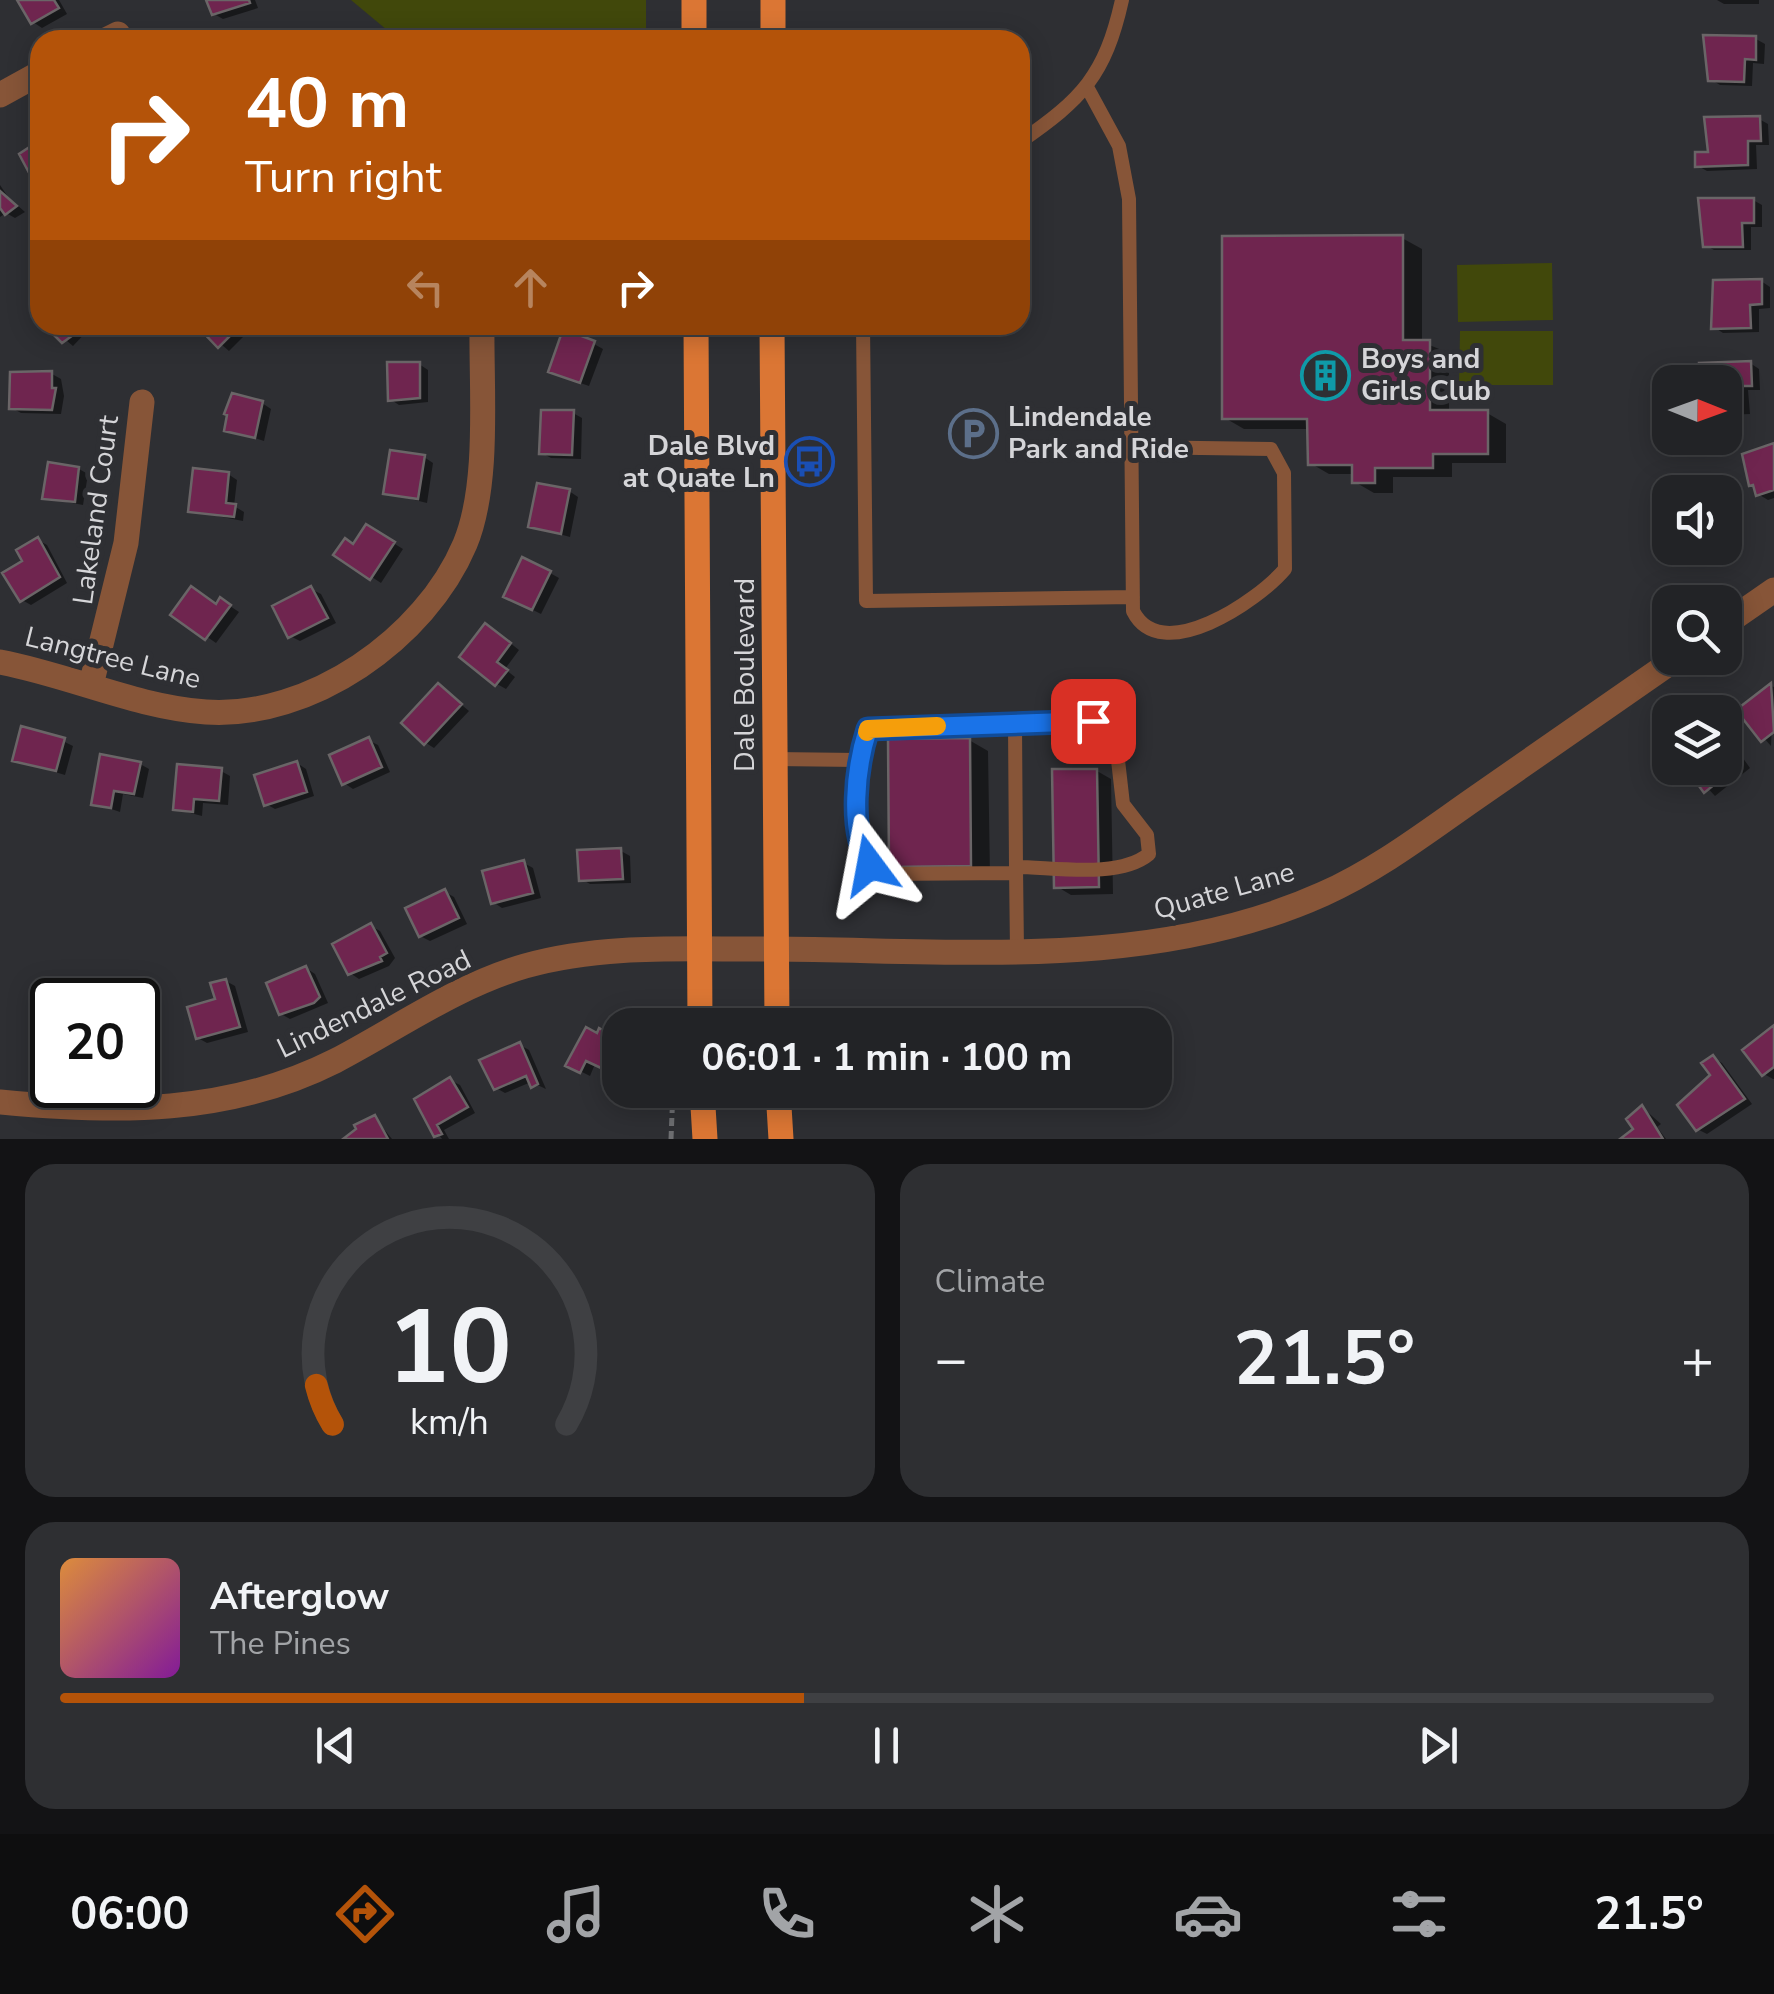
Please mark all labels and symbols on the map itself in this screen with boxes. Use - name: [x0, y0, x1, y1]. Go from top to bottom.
- place label: Boys and Girls Club: [1361, 340, 1491, 410]
- building icon: Boys and Girls Club: [1300, 349, 1352, 401]
- north arrow: [1652, 365, 1742, 455]
- place label: Lindendale Park and Ride: [1008, 398, 1189, 468]
- parking icon: Lindendale Park and Ride: [947, 407, 999, 459]
- street label: Lakeland Court: [64, 413, 128, 607]
- place label: Dale Blvd at Quate Ln: [622, 427, 775, 497]
- bus stop icon: Dale Blvd at Quate Ln: [784, 436, 836, 488]
- street label: Dale Boulevard: [726, 578, 764, 772]
- street label: Langtree Lane: [21, 618, 205, 698]
- pin: [1051, 679, 1136, 764]
- position arrow: [818, 813, 922, 917]
- street label: Quate Lane: [1149, 853, 1299, 929]
- street label: Lindendale Road: [271, 941, 477, 1067]
- speed limit sign: 20: [30, 978, 160, 1108]

